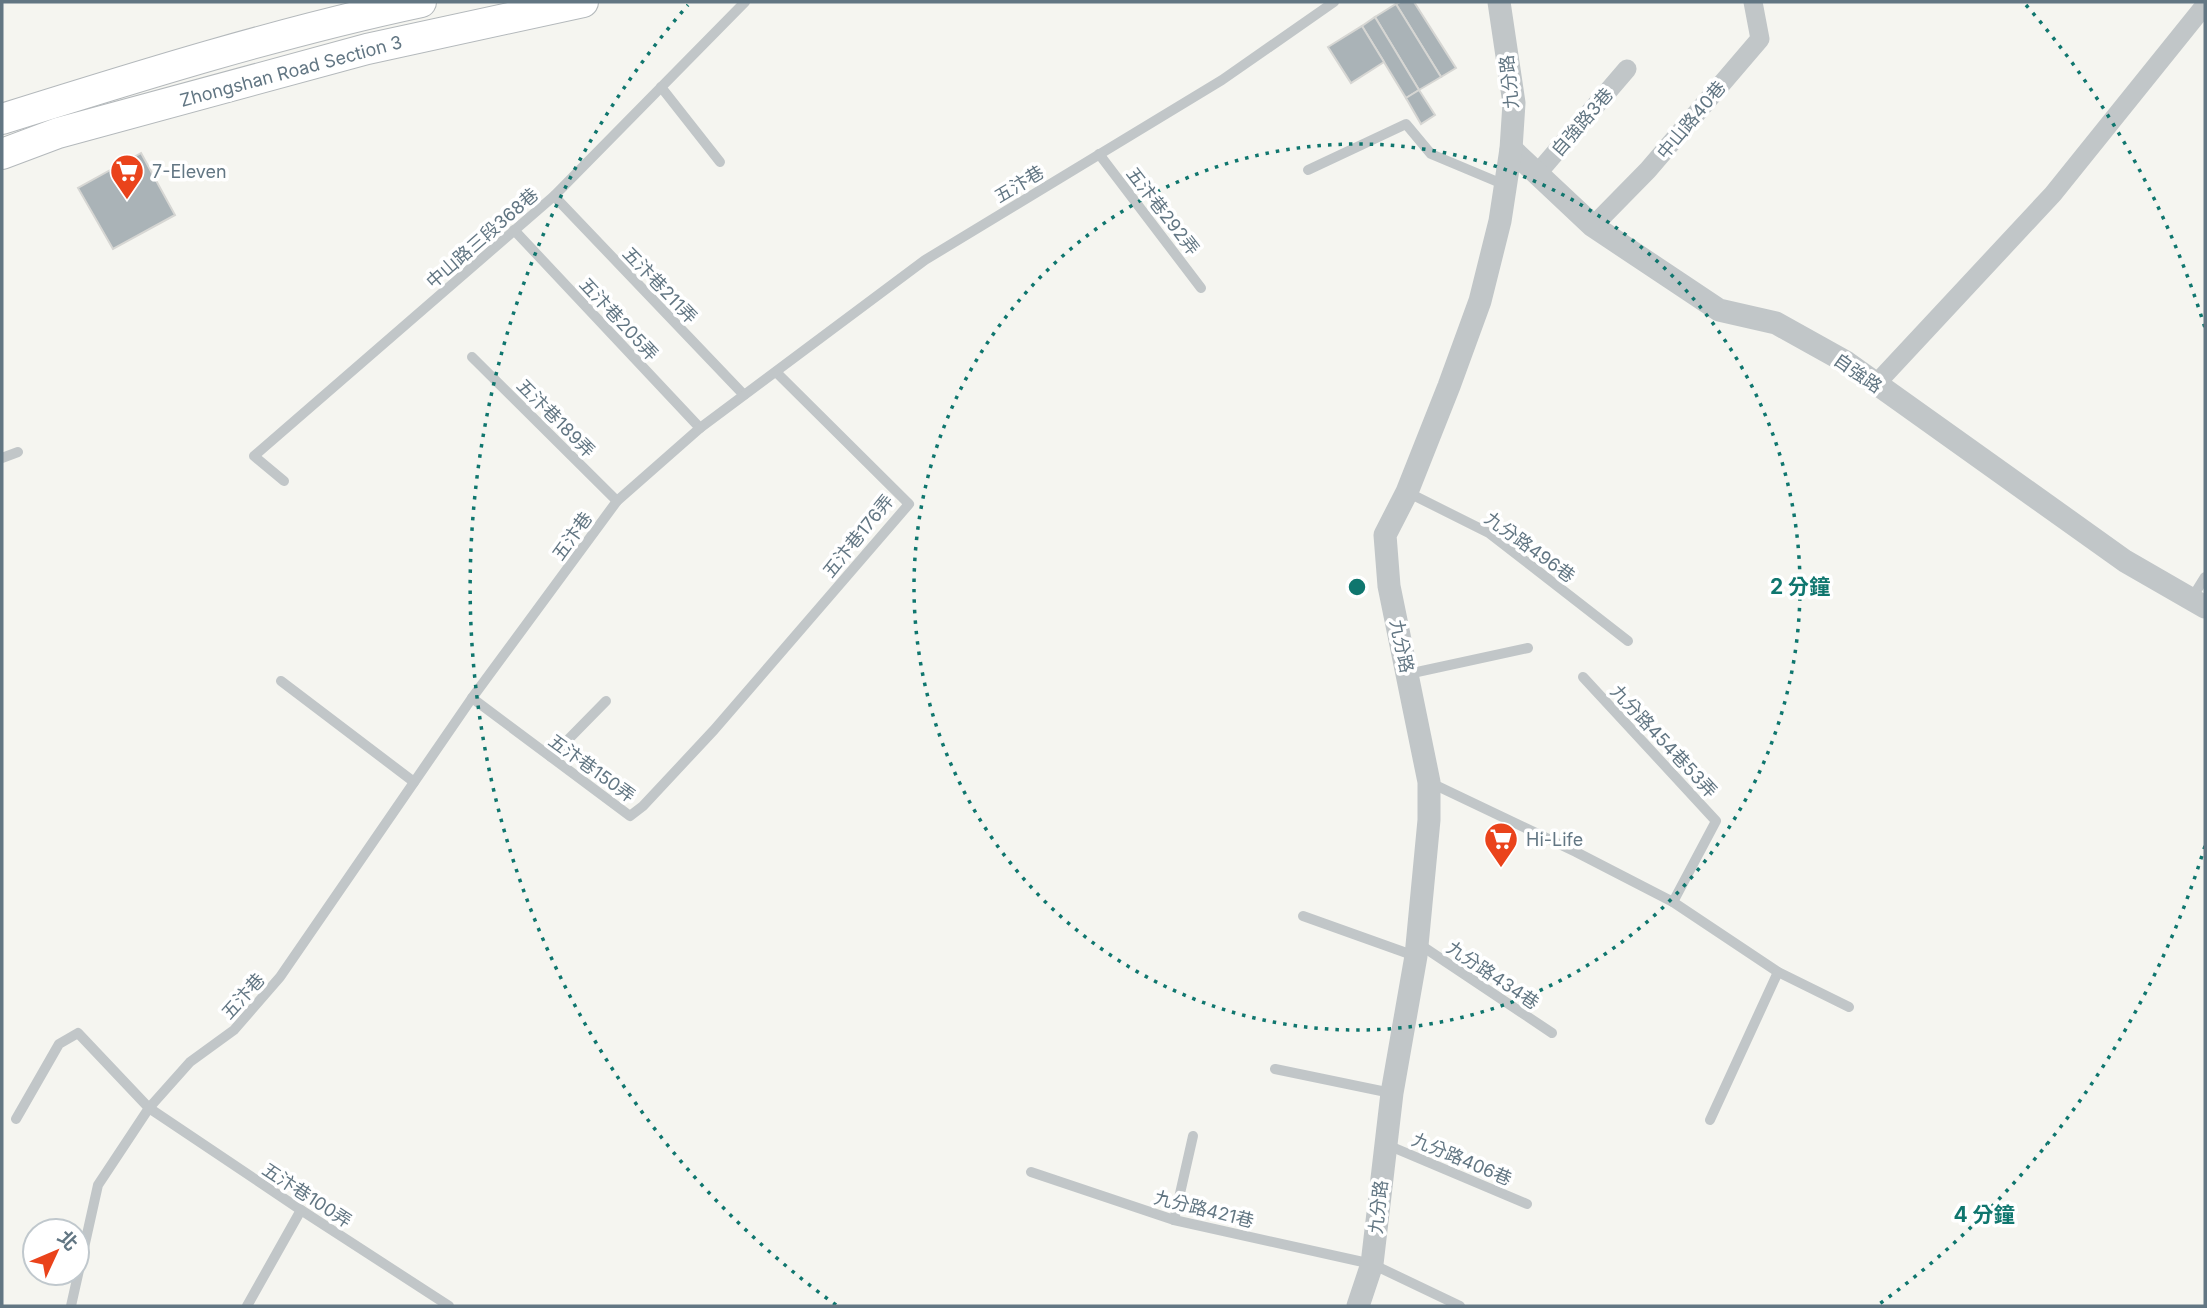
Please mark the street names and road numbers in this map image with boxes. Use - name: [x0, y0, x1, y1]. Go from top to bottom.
- street label: Zhongshan Road Section 3: [178, 31, 404, 111]
- street label: 九分路: [1496, 54, 1522, 110]
- street label: 中山路40巷: [1652, 77, 1730, 163]
- street label: 自強路3巷: [1547, 84, 1617, 160]
- street label: 五汴巷: [990, 161, 1048, 207]
- street label: 五汴巷292弄: [1122, 163, 1204, 259]
- street label: 中山路三段368巷: [422, 184, 542, 292]
- street label: 五汴巷211弄: [619, 243, 701, 327]
- street label: 五汴巷205弄: [575, 273, 663, 365]
- street label: 自強路: [1830, 349, 1886, 397]
- street label: 五汴巷189弄: [513, 375, 599, 461]
- street label: 五汴巷176弄: [818, 490, 898, 582]
- street label: 九分路496巷: [1481, 507, 1579, 587]
- street label: 五汴巷: [548, 508, 596, 564]
- street label: 九分路: [1386, 617, 1418, 675]
- street label: 九分路454巷53弄: [1606, 680, 1722, 802]
- street label: 五汴巷150弄: [545, 730, 639, 806]
- street label: 九分路434巷: [1443, 937, 1543, 1013]
- street label: 五汴巷: [217, 969, 269, 1023]
- street label: 九分路406巷: [1409, 1129, 1515, 1189]
- street label: 五汴巷100弄: [258, 1158, 356, 1232]
- street label: 九分路: [1365, 1179, 1391, 1235]
- street label: 九分路421巷: [1152, 1186, 1256, 1232]

